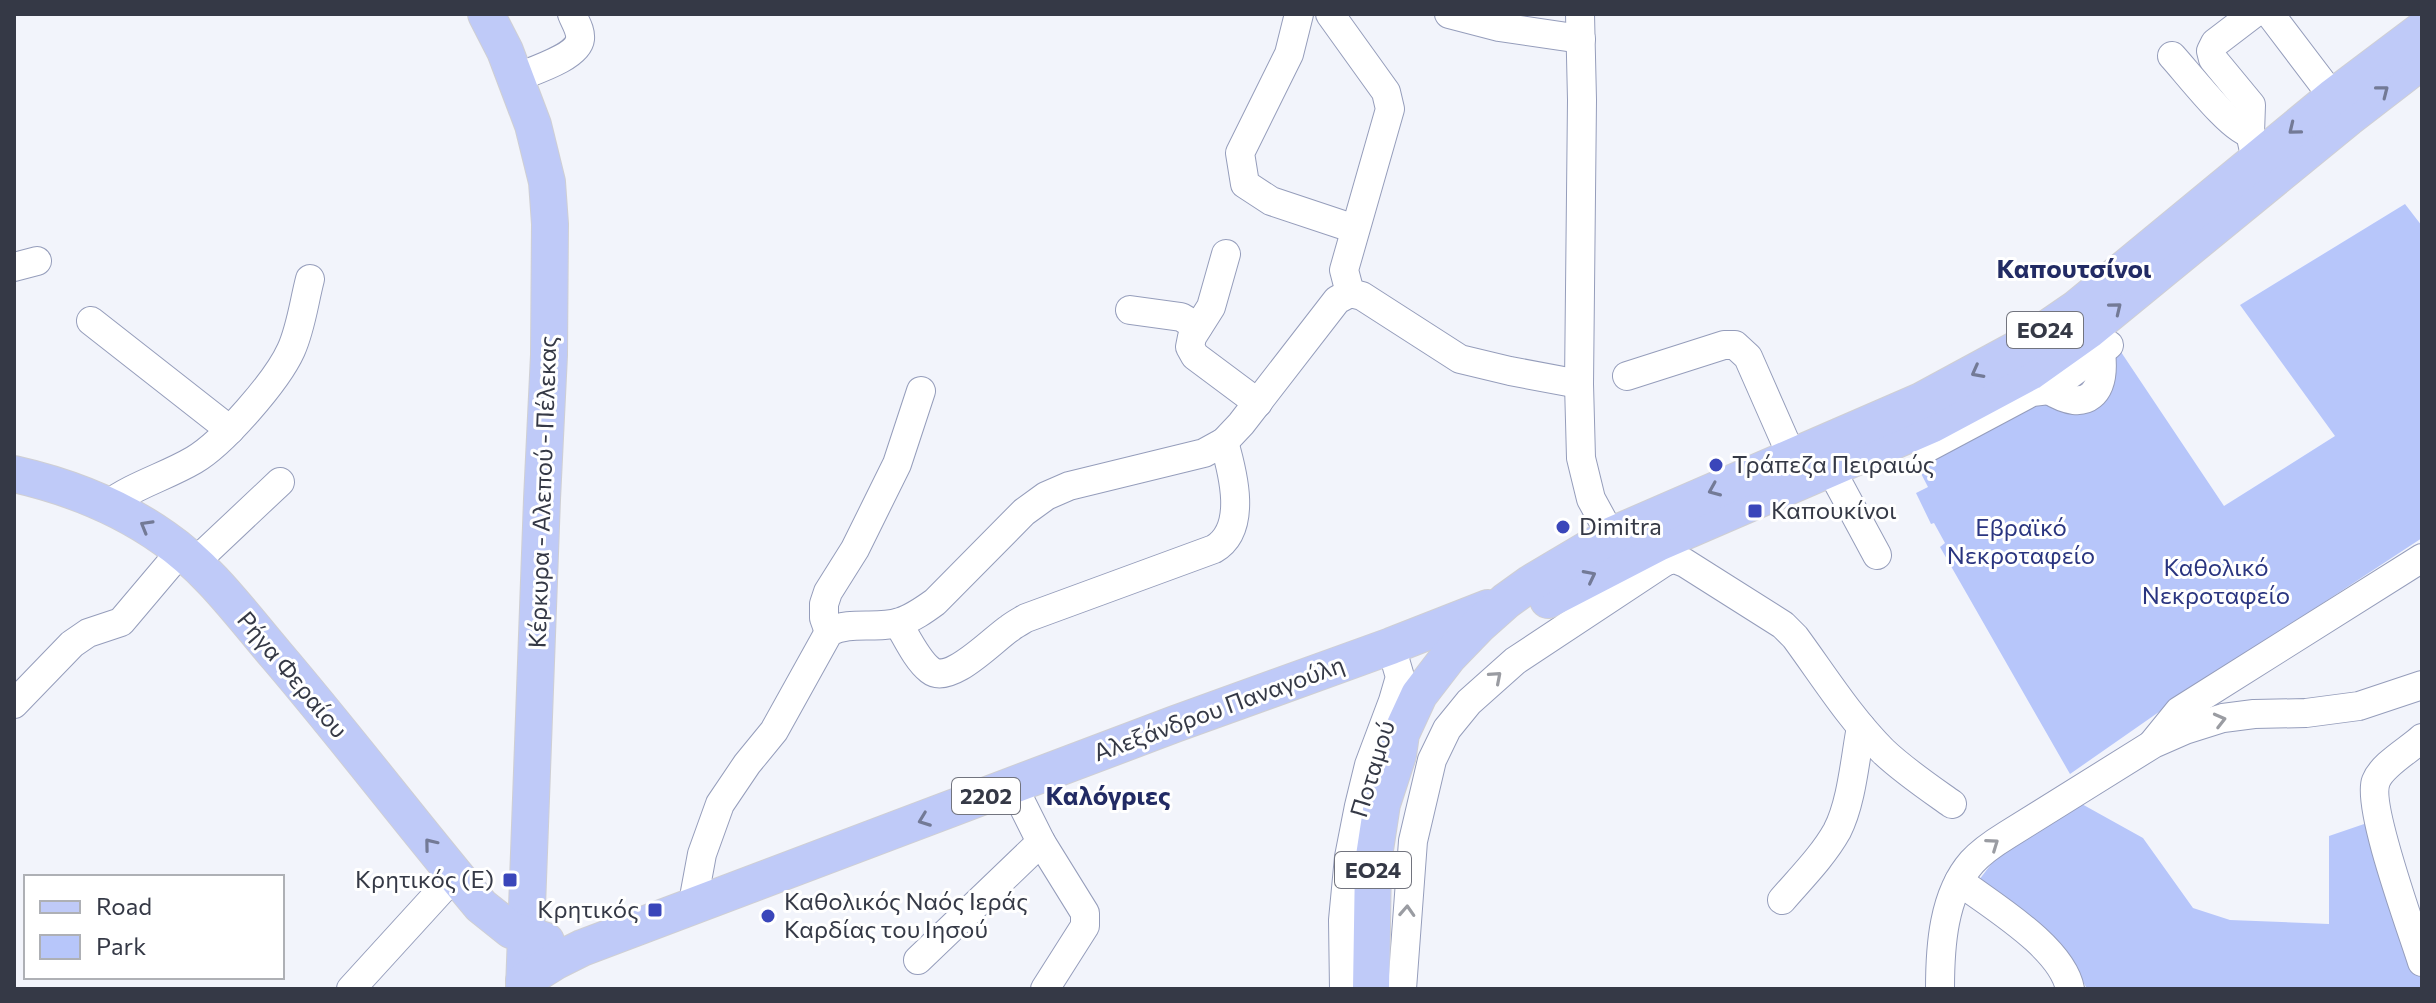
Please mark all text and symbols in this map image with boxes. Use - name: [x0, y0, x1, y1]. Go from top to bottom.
- one-way arrow: [2374, 86, 2388, 100]
- one-way arrow: [2289, 119, 2303, 134]
- district label: Καπουτσίνοι: [1996, 252, 2152, 283]
- one-way arrow: [2107, 304, 2122, 318]
- road number: ΕΟ24: [2007, 312, 2083, 348]
- street label: Κέρκυρα - Αλεπού - Πέλεκας: [522, 335, 561, 649]
- one-way arrow: [1970, 362, 1985, 377]
- place label: Τράπεζα Πειραιώς: [1732, 449, 1935, 478]
- marker: Τράπεζα Πειραιώς: [1707, 456, 1725, 474]
- one-way arrow: [1708, 481, 1723, 497]
- place label: Καπουκίνοι: [1771, 495, 1897, 524]
- marker: Καπουκίνοι: [1746, 502, 1764, 520]
- place label: Dimitra: [1579, 511, 1662, 540]
- park label: Εβραϊκό Νεκροταφείο: [1947, 512, 2095, 569]
- marker: Dimitra: [1554, 518, 1572, 536]
- one-way arrow: [140, 520, 155, 536]
- park label: Καθολικό Νεκροταφείο: [2142, 552, 2290, 609]
- one-way arrow: [1582, 571, 1597, 586]
- street label: Ρήγα Φεραίου: [232, 605, 354, 743]
- street label: Αλεξάνδρου Παναγούλη: [1089, 649, 1348, 767]
- one-way arrow: [1486, 672, 1501, 687]
- one-way arrow: [2213, 712, 2226, 729]
- street label: Ποταμού: [1343, 717, 1400, 821]
- road number: 2202: [952, 778, 1020, 814]
- district label: Καλόγριες: [1045, 779, 1171, 810]
- one-way arrow: [918, 810, 932, 827]
- one-way arrow: [425, 838, 439, 853]
- one-way arrow: [1985, 839, 1999, 854]
- road number: ΕΟ24: [1335, 852, 1411, 888]
- place label: Κρητικός (E): [355, 864, 494, 893]
- marker: Κρητικός (E): [501, 871, 519, 889]
- legend: [24, 875, 284, 979]
- place label: Καθολικός Ναός Ιεράς Καρδίας του Ιησού: [784, 886, 1028, 943]
- text: Road: [96, 891, 152, 920]
- place label: Κρητικός: [537, 894, 639, 923]
- marker: Κρητικός: [646, 901, 664, 919]
- one-way arrow: [1398, 904, 1415, 917]
- marker: Καθολικός Ναός Ιεράς Καρδίας του Ιησού: [759, 907, 777, 925]
- text: Park: [96, 931, 146, 960]

